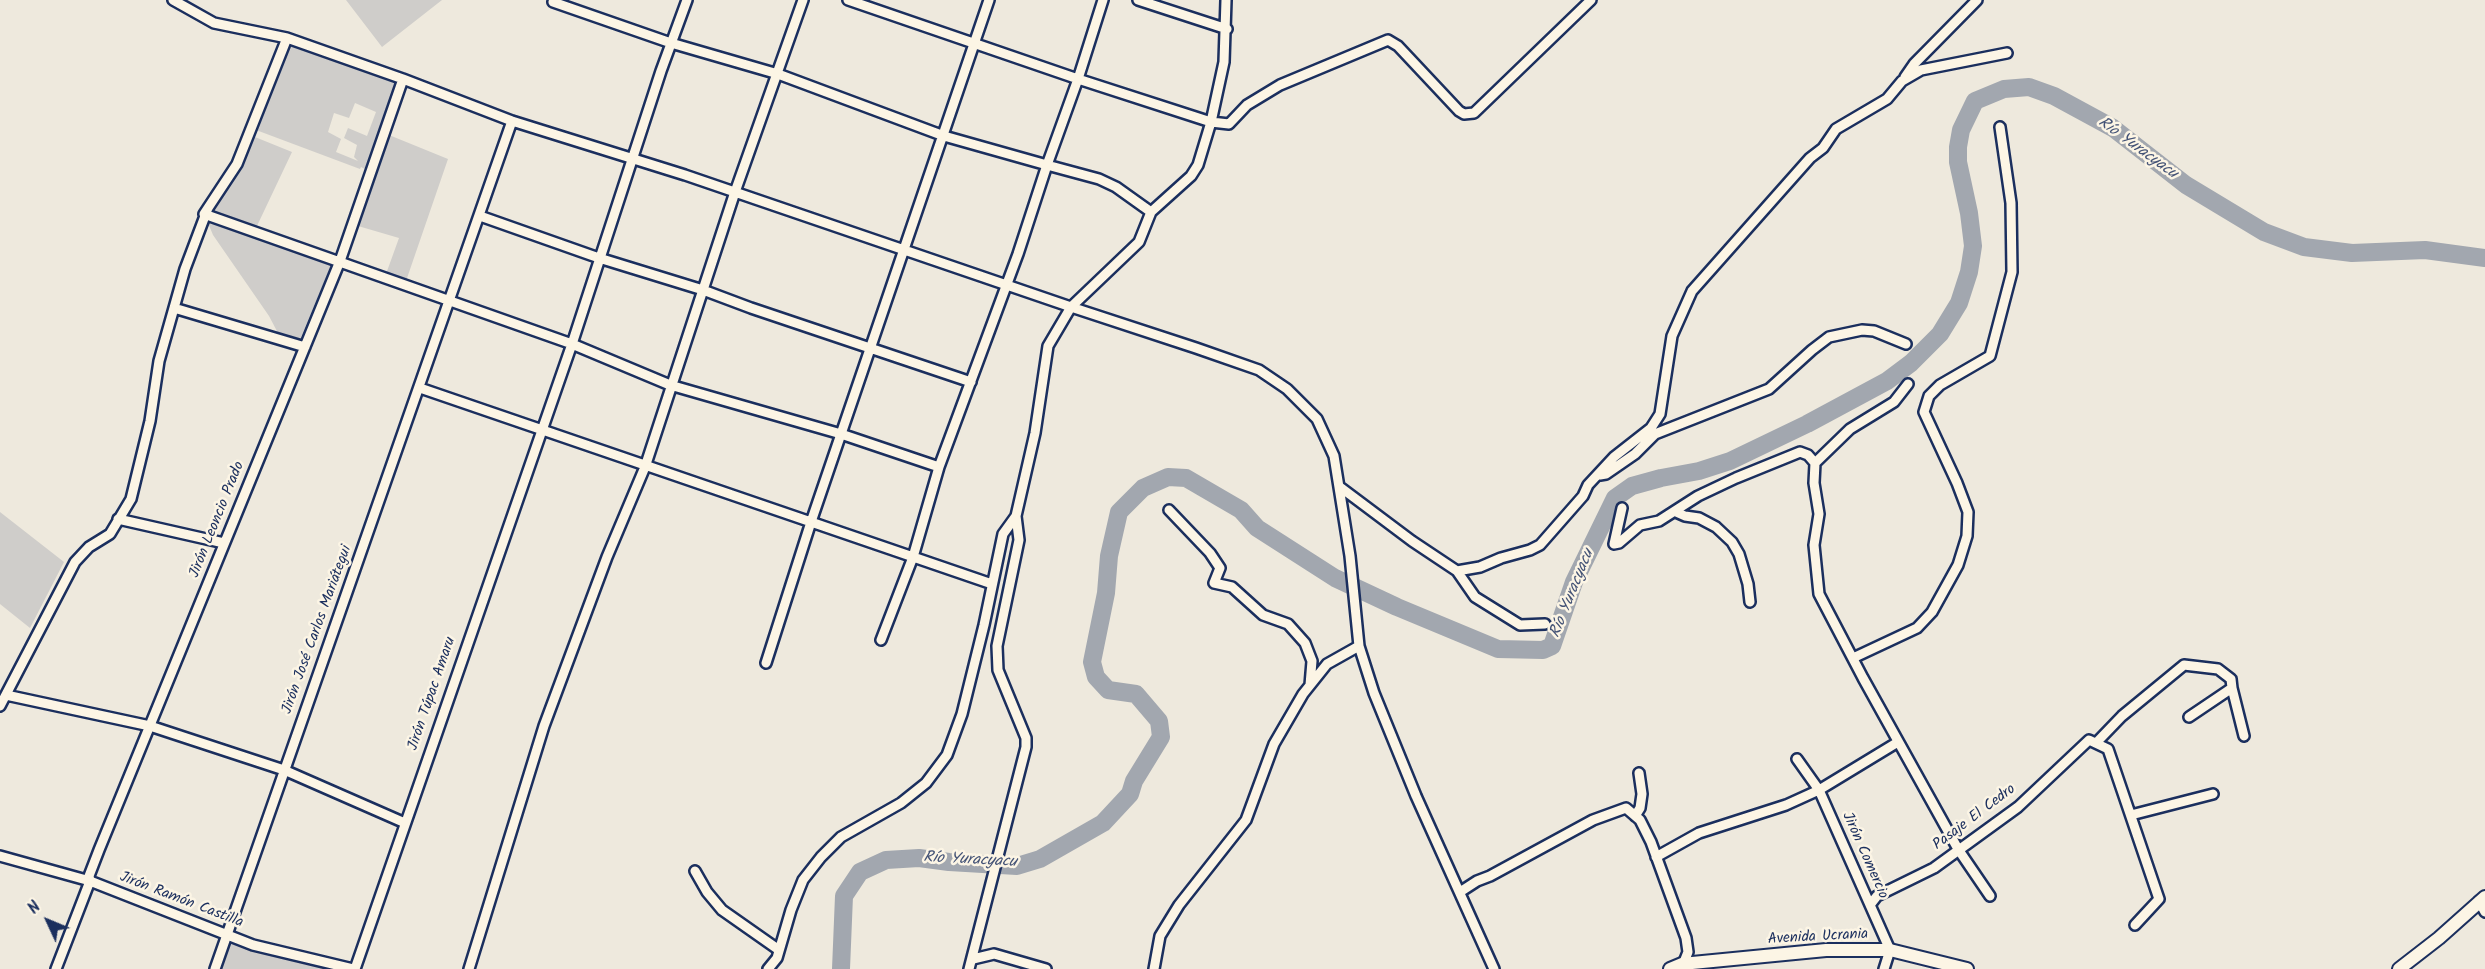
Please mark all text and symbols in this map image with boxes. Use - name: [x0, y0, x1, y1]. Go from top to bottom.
- water label: Río Yuracyacu: [2094, 114, 2180, 184]
- street label: Jirón Leoncio Prado: [187, 459, 249, 581]
- street label: Jirón José Carlos Mariátegui: [279, 543, 357, 717]
- water label: Río Yuracyacu: [1547, 547, 1599, 641]
- street label: Jirón Túpac Amaru: [405, 635, 461, 753]
- street label: Pasaje El Cedro: [1930, 781, 2020, 855]
- street label: Jirón Comercio: [1837, 810, 1891, 902]
- water label: Río Yuracyacu: [923, 849, 1017, 873]
- street label: Jirón Ramón Castilla: [117, 869, 245, 933]
- north arrow: [18, 891, 78, 951]
- text: N: [22, 896, 47, 920]
- street label: Avenida Ucrania: [1767, 926, 1869, 950]

